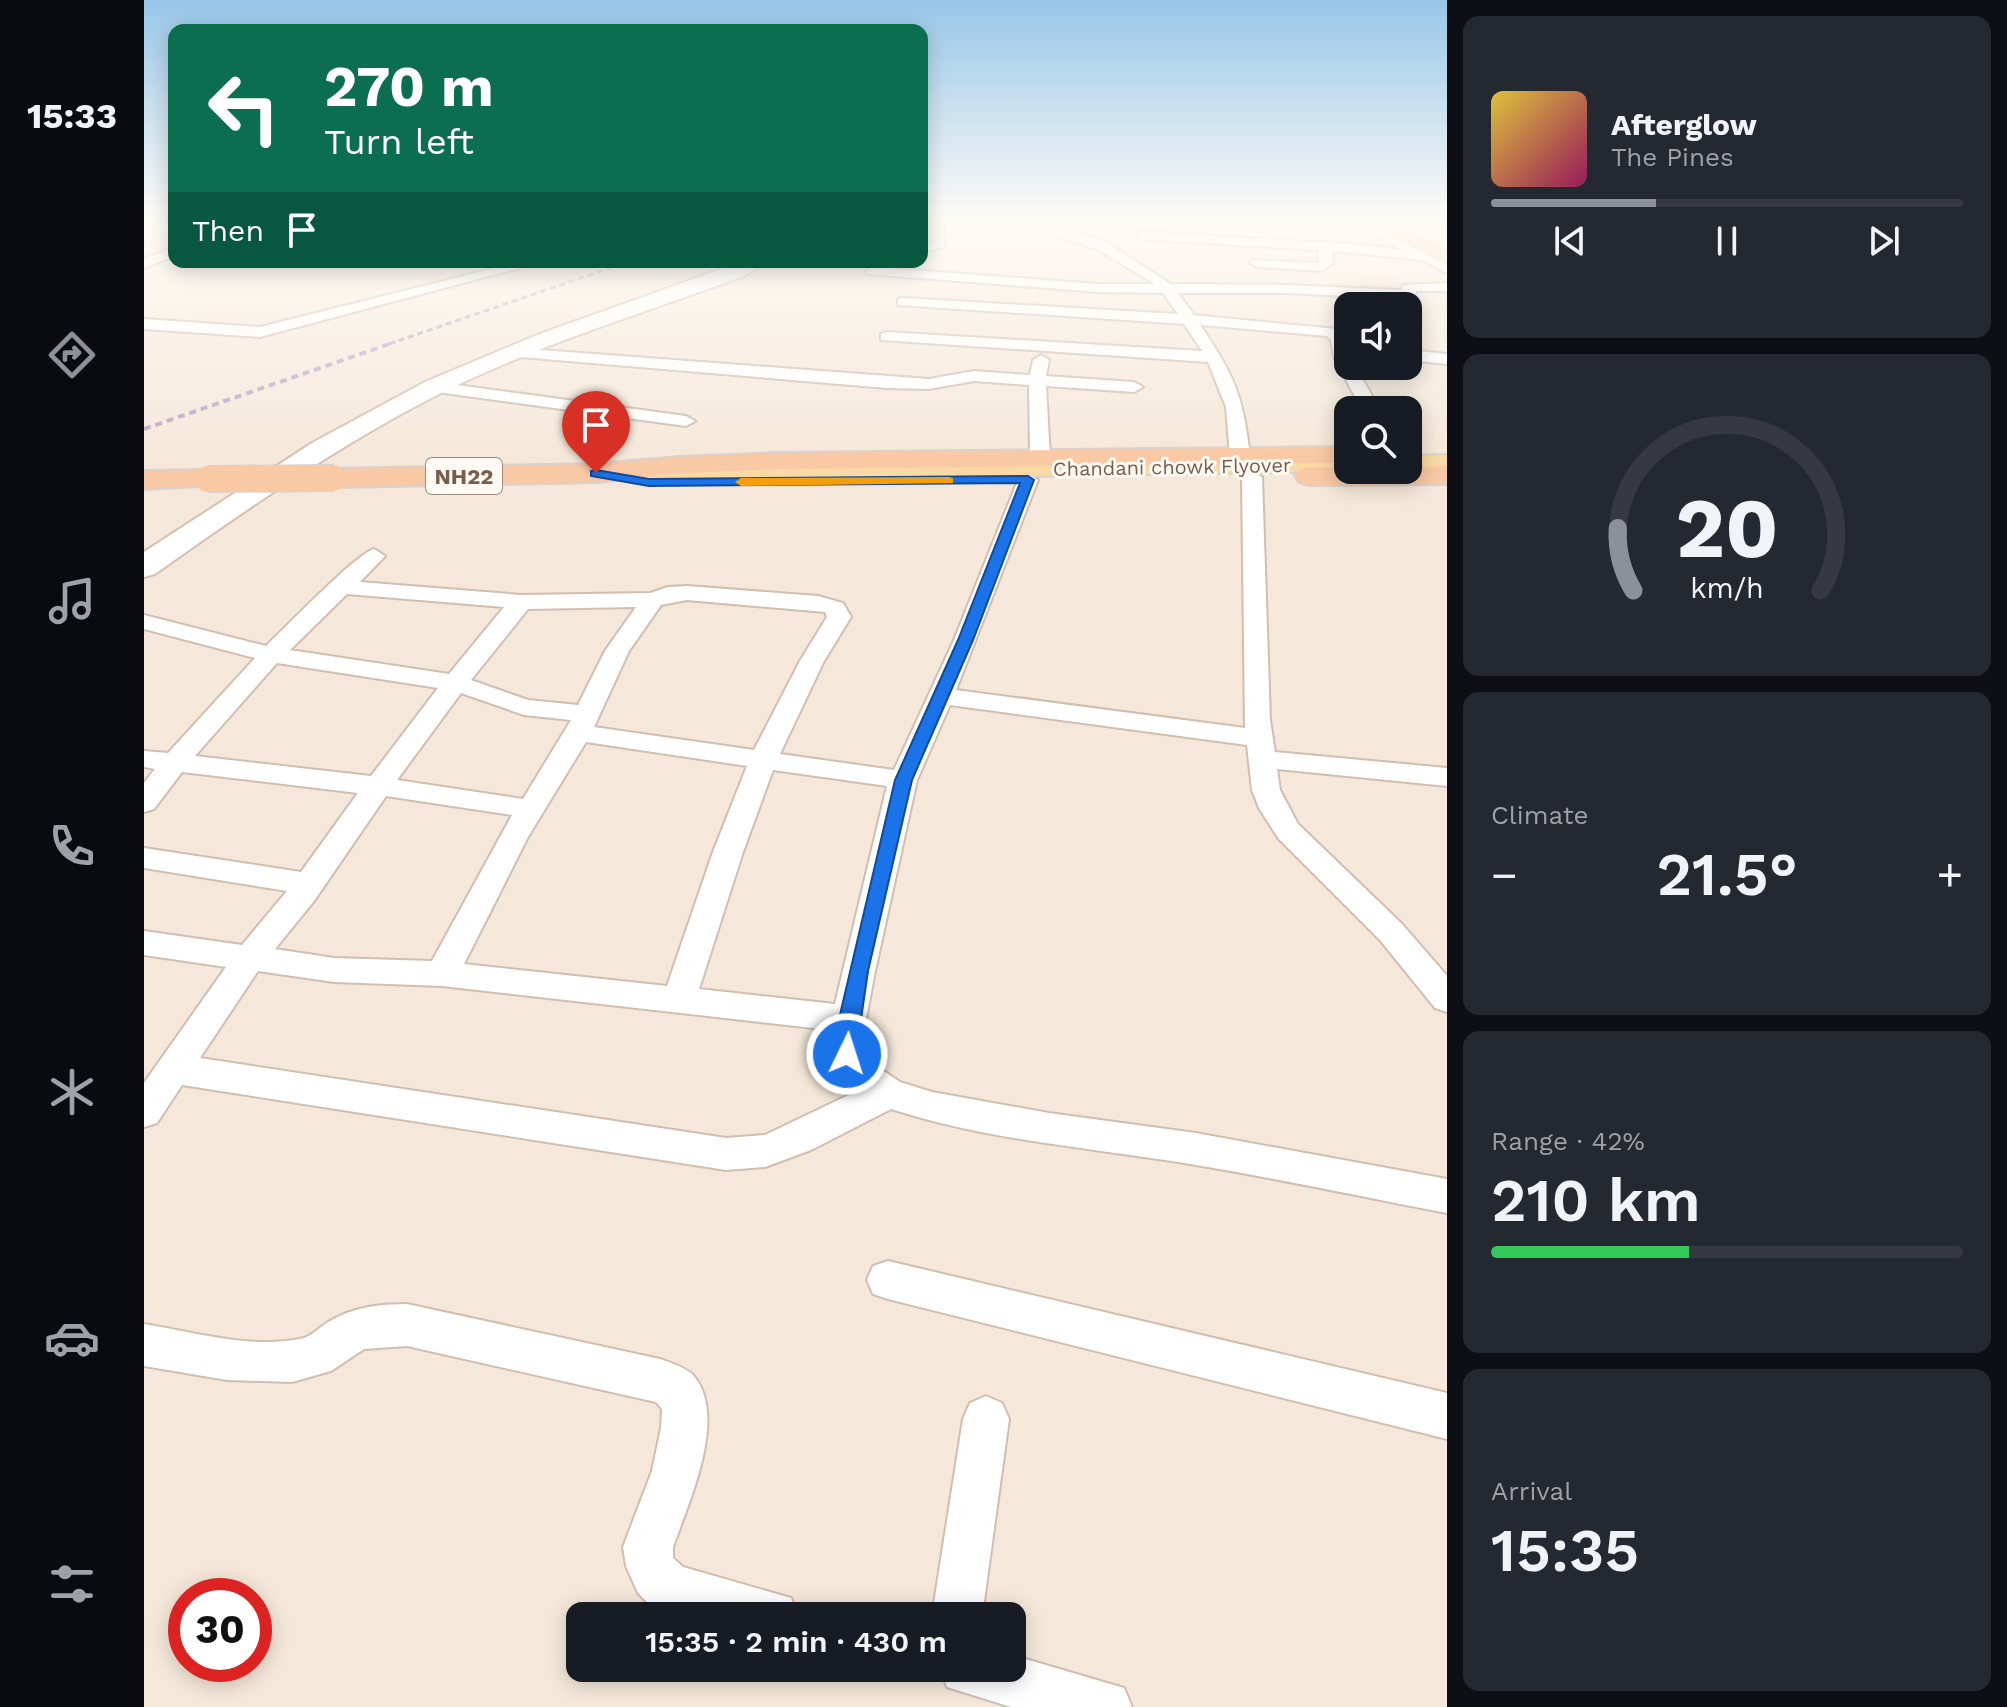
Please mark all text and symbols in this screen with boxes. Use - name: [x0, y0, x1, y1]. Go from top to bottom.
- text: 270 m: [324, 54, 494, 120]
- icon: left: [192, 56, 296, 160]
- text: 15:33: [27, 95, 117, 137]
- text: Afterglow: [1611, 107, 1757, 142]
- text: Turn left: [324, 121, 474, 163]
- text: The Pines: [1611, 142, 1734, 172]
- icon: arrive: [280, 208, 324, 252]
- text: Then: [192, 213, 264, 248]
- icon: previous: [1548, 219, 1592, 263]
- icon: pause: [1705, 219, 1749, 263]
- icon: next: [1862, 219, 1906, 263]
- map controls: [1334, 292, 1422, 484]
- button: sound: [1334, 292, 1422, 380]
- icon: directions: [44, 327, 100, 383]
- pin: [562, 391, 630, 473]
- button: search: [1334, 396, 1422, 484]
- icon: arrive: [574, 403, 618, 447]
- street label: Chandani chowk Flyover: [1053, 453, 1291, 481]
- road number: NH22: [426, 458, 502, 494]
- text: 20: [1675, 480, 1779, 577]
- text: km/h: [1690, 571, 1764, 605]
- icon: music: [44, 573, 100, 629]
- text: Climate: [1491, 800, 1589, 830]
- icon: phone: [44, 818, 100, 874]
- text: 21.5°: [1656, 839, 1798, 910]
- text: −: [1491, 849, 1518, 901]
- text: +: [1936, 849, 1963, 901]
- position arrow: [805, 1012, 889, 1096]
- icon: climate: [44, 1064, 100, 1120]
- text: Range · 42%: [1491, 1126, 1645, 1156]
- text: 210 km: [1491, 1165, 1701, 1236]
- icon: car: [44, 1310, 100, 1366]
- text: Arrival: [1491, 1476, 1572, 1506]
- text: 15:35: [1491, 1515, 1639, 1586]
- icon: filters: [44, 1556, 100, 1612]
- speed limit sign: 30: [168, 1578, 272, 1682]
- text: 15:35 · 2 min · 430 m: [645, 1624, 947, 1659]

